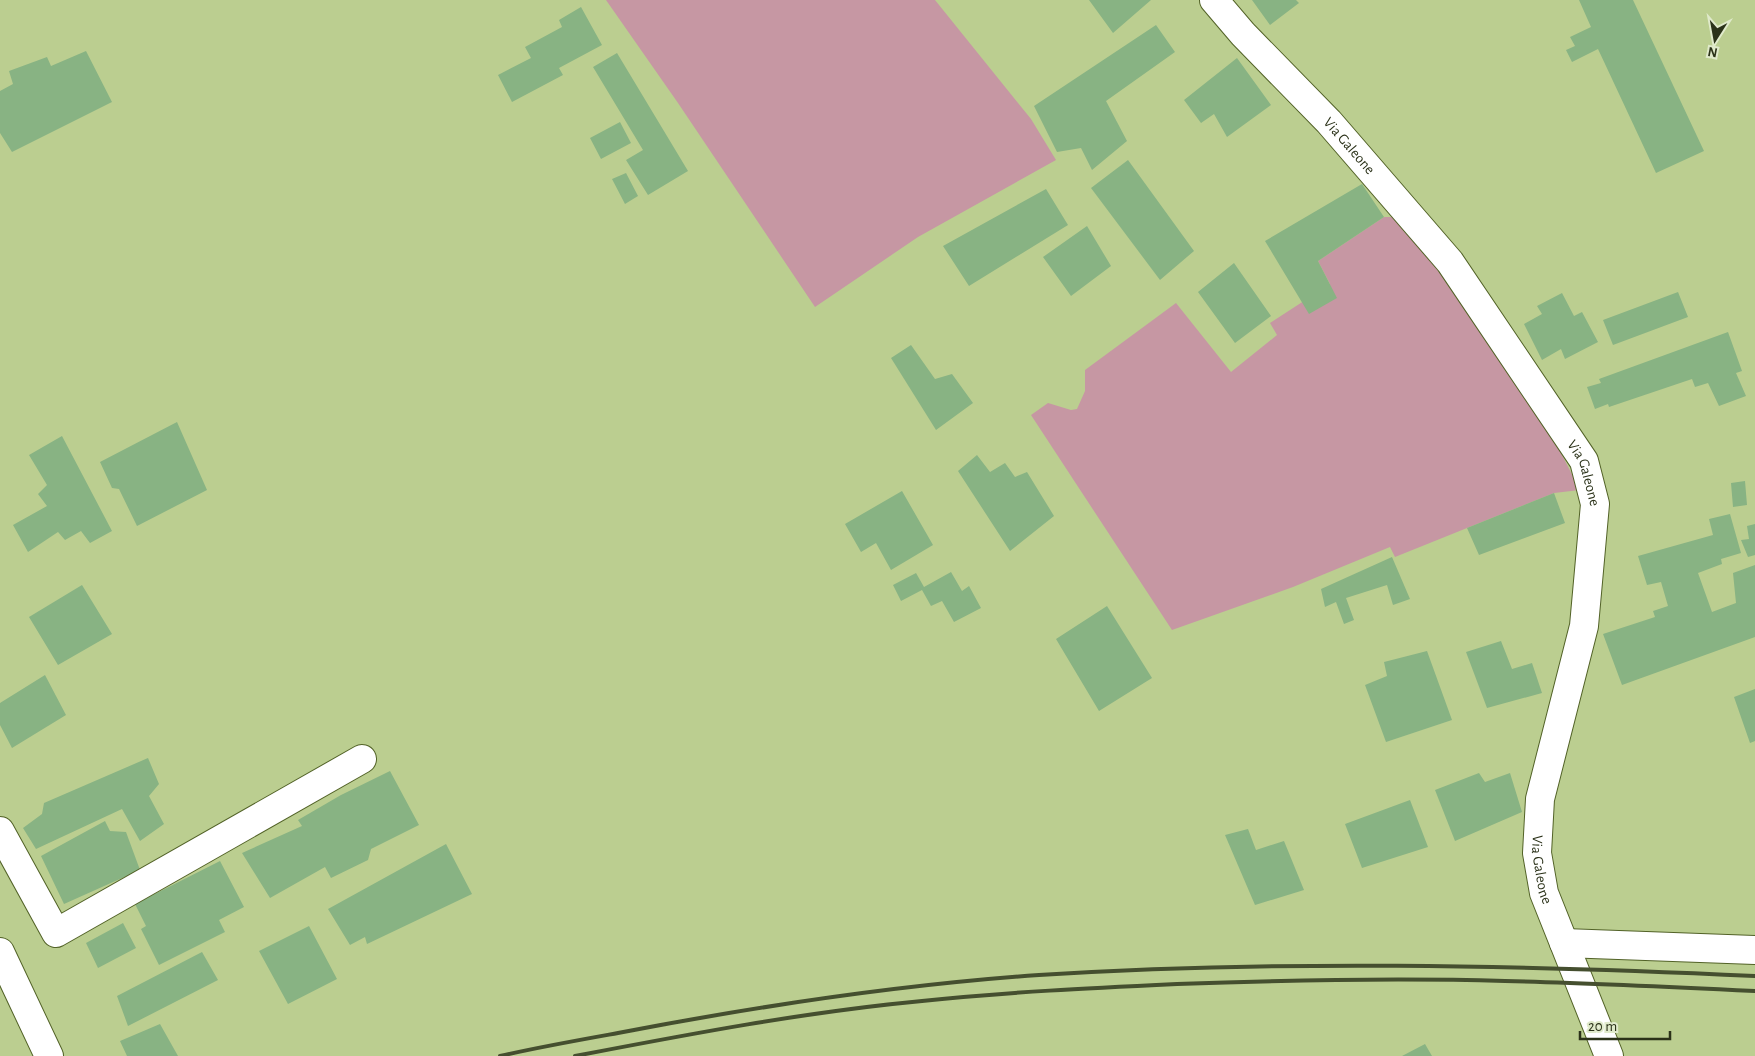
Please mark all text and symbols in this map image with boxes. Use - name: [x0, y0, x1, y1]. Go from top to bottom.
- north arrow: [1690, 15, 1740, 65]
- text: N: [1707, 44, 1719, 60]
- street label: Via Galeone: [1321, 115, 1378, 177]
- street label: Via Galeone: [1564, 438, 1602, 508]
- street label: Via Galeone: [1529, 834, 1555, 906]
- scale bar: [1580, 1008, 1670, 1040]
- text: 20 m: [1588, 1019, 1617, 1034]

